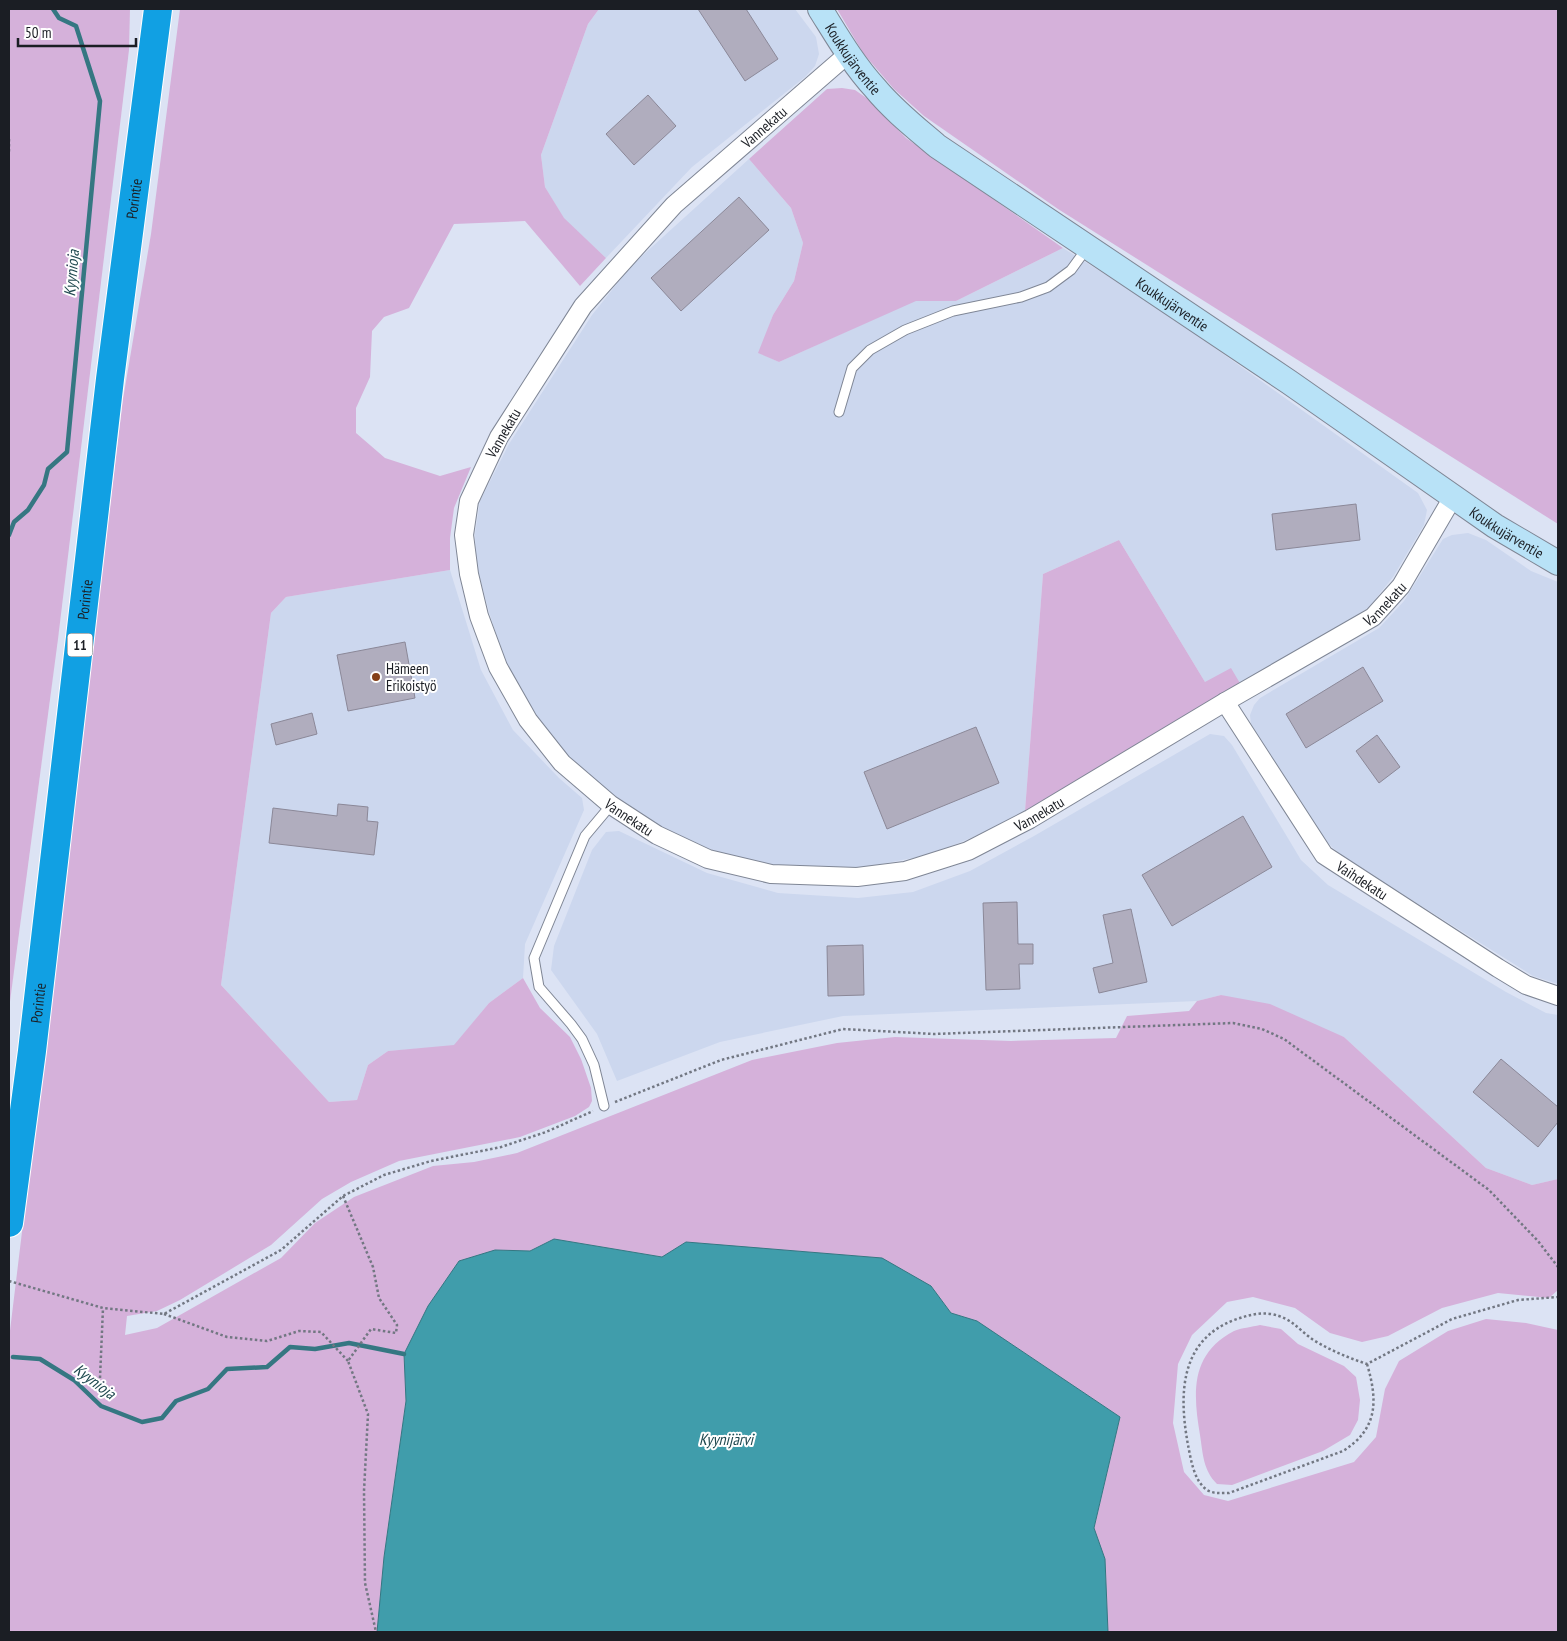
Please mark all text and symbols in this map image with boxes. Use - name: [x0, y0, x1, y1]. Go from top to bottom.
- scale bar: [18, 15, 135, 47]
- street label: Koukkujärventie: [822, 19, 886, 98]
- text: 50 m: [25, 23, 51, 42]
- street label: Vannekatu: [737, 102, 791, 153]
- street label: Porintie: [121, 177, 145, 220]
- water label: Kyynioja: [59, 247, 83, 297]
- street label: Koukkujärventie: [1133, 273, 1213, 335]
- street label: Vannekatu: [481, 405, 525, 462]
- street label: Koukkujärventie: [1466, 502, 1547, 562]
- street label: Porintie: [73, 578, 96, 621]
- street label: Vannekatu: [1359, 578, 1410, 631]
- road number: 11: [68, 634, 92, 656]
- place label: Hämeen Erikoistyö: [386, 659, 436, 695]
- marker: Hämeen Erikoistyö: [370, 671, 382, 683]
- street label: Vannekatu: [1010, 792, 1067, 836]
- street label: Vannekatu: [600, 794, 657, 840]
- street label: Vaihdekatu: [1332, 856, 1392, 904]
- street label: Porintie: [26, 982, 49, 1024]
- water label: Kyynioja: [70, 1359, 121, 1404]
- water label: Kyynijärvi: [699, 1429, 755, 1449]

